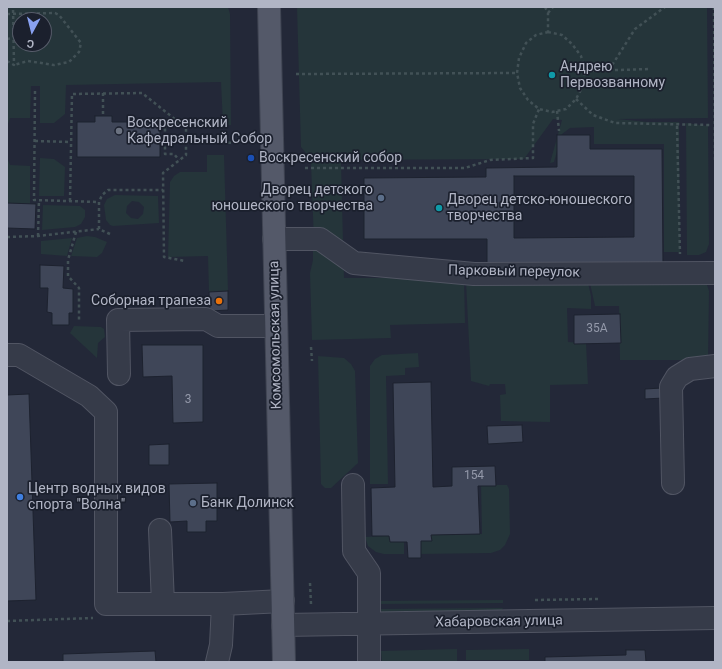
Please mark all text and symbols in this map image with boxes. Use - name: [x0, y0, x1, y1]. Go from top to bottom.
- north arrow: [12, 12, 52, 52]
- text: С: [26, 37, 35, 50]
- place label: Андрею Первозванному: [560, 59, 665, 92]
- marker: Андрею Первозванному: [547, 70, 557, 80]
- place label: Воскресенский Кафедральный Собор: [127, 115, 272, 148]
- marker: Воскресенский Кафедральный Собор: [114, 126, 124, 136]
- place label: Воскресенский собор: [259, 150, 402, 166]
- marker: Воскресенский собор: [246, 153, 256, 163]
- place label: Дворец детского юношеского творчества: [212, 182, 373, 214]
- place label: Дворец детско-юношеского творчества: [447, 192, 632, 224]
- marker: Дворец детского юношеского творчества: [376, 193, 386, 203]
- marker: Дворец детско-юношеского творчества: [434, 203, 444, 213]
- street label: Комсомольская улица: [266, 261, 286, 409]
- street label: Парковый переулок: [448, 262, 580, 282]
- place label: Соборная трапеза: [91, 293, 211, 309]
- marker: Соборная трапеза: [214, 296, 224, 306]
- house number: 35А: [586, 322, 608, 336]
- house number: 3: [185, 393, 191, 407]
- house number: 154: [464, 469, 484, 483]
- place label: Центр водных видов спорта "Волна": [28, 481, 166, 514]
- marker: Центр водных видов спорта "Волна": [15, 492, 25, 502]
- place label: Банк Долинск: [201, 495, 294, 511]
- marker: Банк Долинск: [188, 498, 198, 508]
- street label: Хабаровская улица: [435, 612, 563, 632]

